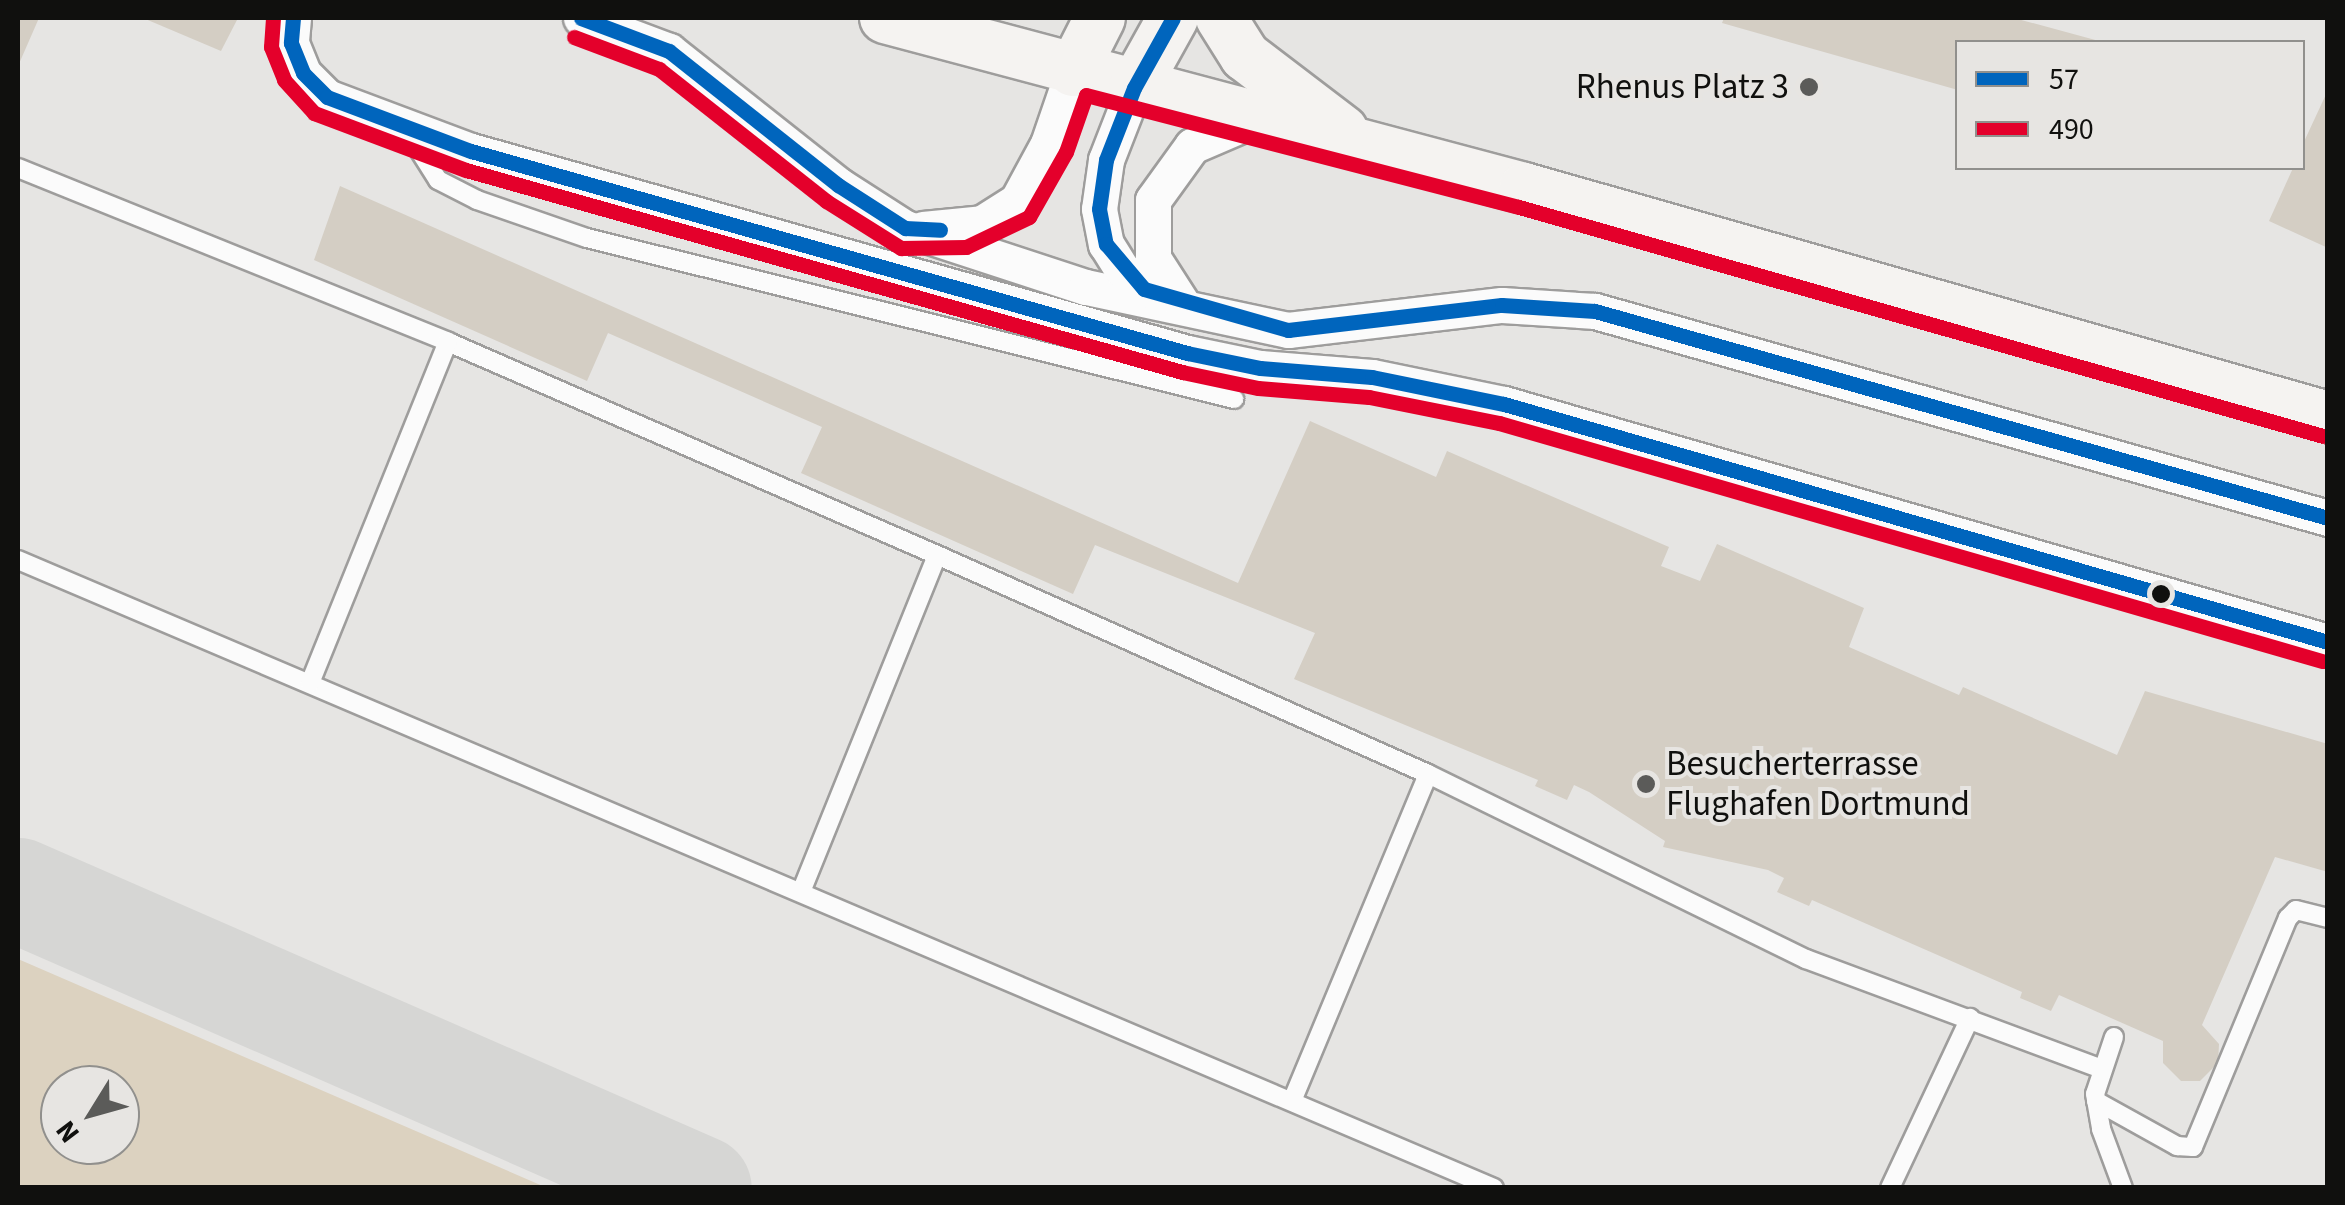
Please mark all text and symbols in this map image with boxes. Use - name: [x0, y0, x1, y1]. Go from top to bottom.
- legend: [1955, 40, 2305, 170]
- text: 57: [2049, 58, 2079, 101]
- place label: Rhenus Platz 3: [1576, 66, 1789, 108]
- marker: Rhenus Platz 3: [1798, 76, 1820, 98]
- text: 490: [2049, 108, 2094, 151]
- unlabelled marker: [2151, 584, 2171, 604]
- place label: Besucherterrasse Flughafen Dortmund: [1666, 743, 1970, 825]
- marker: Besucherterrasse Flughafen Dortmund: [1635, 773, 1657, 795]
- north arrow: [40, 1065, 140, 1165]
- text: N: [46, 1112, 89, 1151]

